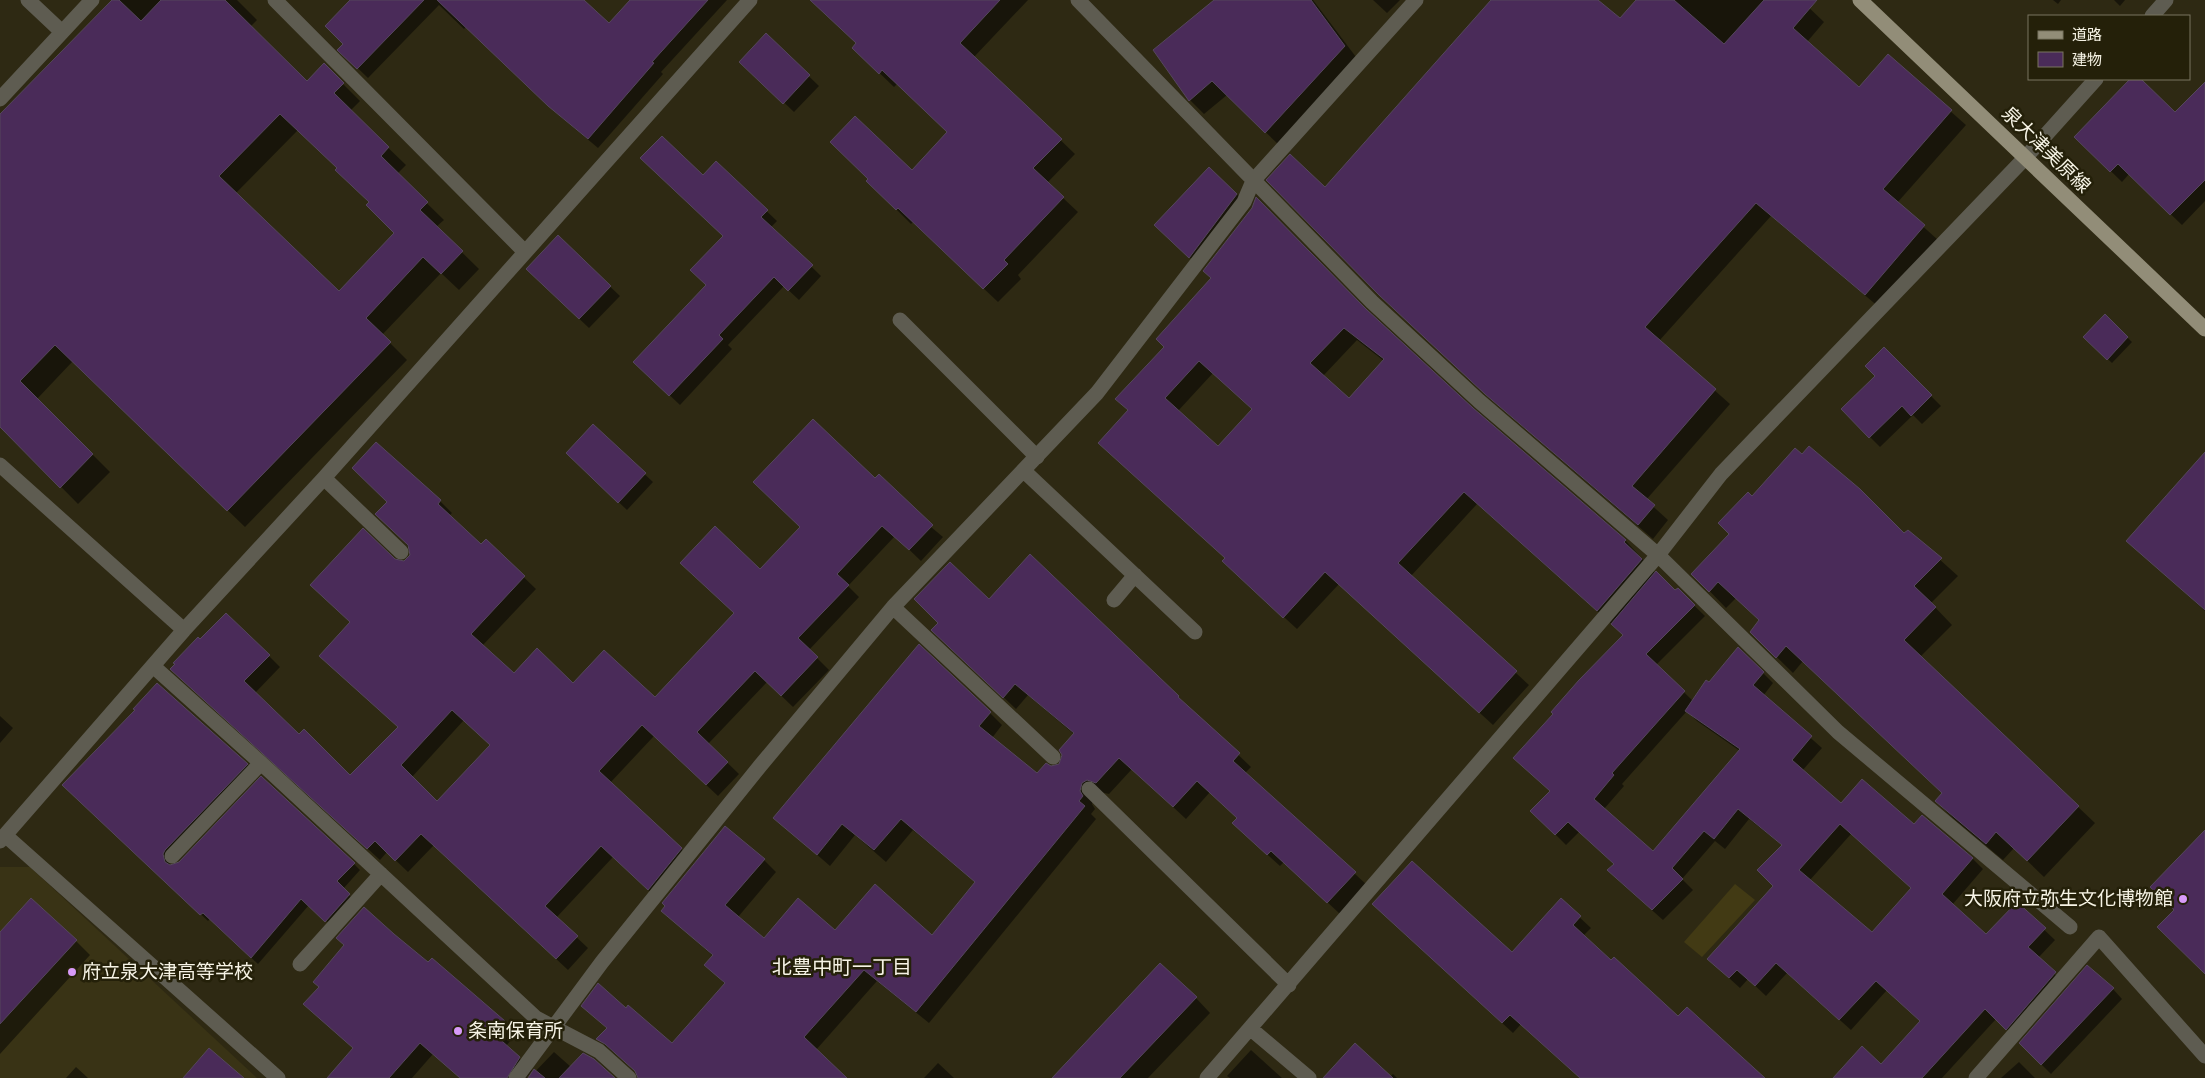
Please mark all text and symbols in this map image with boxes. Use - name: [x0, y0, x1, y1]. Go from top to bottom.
- legend: [2028, 15, 2190, 80]
- text: 道路: [2072, 26, 2102, 44]
- text: 建物: [2072, 51, 2102, 69]
- street label: 泉大津美原線: [1997, 102, 2095, 198]
- place label: 大阪府立弥生文化博物館: [1964, 888, 2173, 910]
- marker: 大阪府立弥生文化博物館: [2177, 893, 2189, 905]
- district label: 北豊中町一丁目: [772, 956, 912, 979]
- place label: 府立泉大津高等学校: [82, 961, 253, 983]
- marker: 府立泉大津高等学校: [66, 966, 78, 978]
- place label: 条南保育所: [468, 1020, 563, 1042]
- marker: 条南保育所: [452, 1025, 464, 1037]

